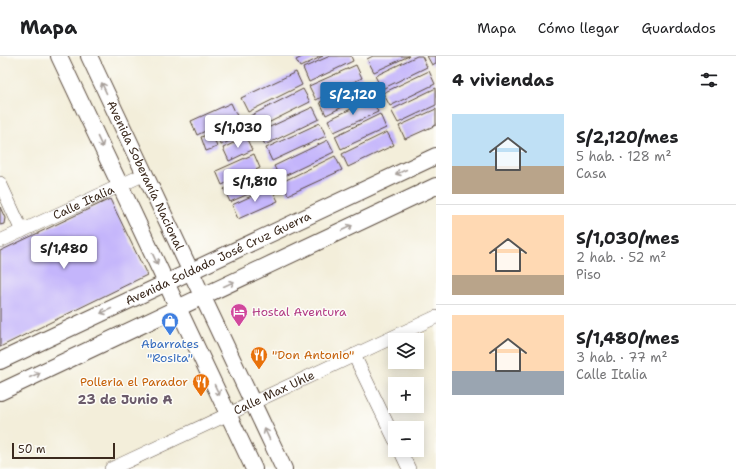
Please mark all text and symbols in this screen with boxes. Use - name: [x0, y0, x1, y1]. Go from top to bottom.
- text: Mapa: [20, 15, 77, 40]
- text: Mapa: [477, 19, 516, 37]
- text: Cómo llegar: [538, 19, 619, 37]
- text: Guardados: [641, 19, 716, 37]
- text: 4 viviendas: [452, 69, 554, 91]
- icon: filters: [698, 69, 720, 91]
- pin: S/2,120: [316, 82, 390, 116]
- one-way arrow: [100, 83, 107, 95]
- text: S/2,120: [329, 86, 377, 103]
- street label: Avenida Soberanía Nacional: [103, 98, 188, 253]
- pin: S/1,030: [201, 115, 275, 149]
- text: S/1,030: [214, 119, 262, 136]
- text: S/2,120/mes: [576, 126, 678, 148]
- icon: home: [484, 130, 532, 178]
- one-way arrow: [97, 136, 104, 148]
- text: 5 hab. · 128 m²: [576, 148, 671, 165]
- text: Casa: [576, 165, 606, 182]
- pin: S/1,810: [218, 169, 292, 203]
- one-way arrow: [395, 169, 407, 176]
- text: S/1,810: [233, 173, 277, 190]
- street label: Calle Italia: [50, 181, 117, 223]
- street label: Avenida Soldado José Cruz Guerra: [123, 208, 314, 309]
- one-way arrow: [340, 224, 352, 232]
- text: S/1,030/mes: [576, 227, 679, 249]
- icon: home: [484, 231, 532, 279]
- pin: S/1,480: [27, 236, 101, 270]
- text: S/1,480: [40, 240, 88, 257]
- text: 2 hab. · 52 m²: [576, 249, 666, 266]
- one-way arrow: [152, 253, 159, 265]
- text: Piso: [576, 266, 601, 283]
- one-way arrow: [223, 280, 235, 287]
- hotel icon: Hostal Aventura: [229, 302, 249, 327]
- place label: Hostal Aventura: [252, 304, 347, 320]
- one-way arrow: [100, 308, 112, 315]
- shop icon: Abarrates "Rosita": [160, 311, 180, 336]
- text: S/1,480/mes: [576, 327, 679, 349]
- icon: home: [484, 331, 532, 379]
- map controls: [388, 333, 424, 457]
- button: layers: [388, 333, 424, 369]
- place label: Abarrates "Rosita": [141, 336, 199, 366]
- restaurant icon: "Don Antonio": [249, 345, 269, 370]
- place label: "Don Antonio": [272, 347, 354, 363]
- text: 3 hab. · 77 m²: [576, 349, 667, 366]
- text: Calle Italia: [576, 366, 647, 383]
- street label: Calle Max Uhle: [231, 367, 317, 419]
- one-way arrow: [29, 371, 41, 378]
- restaurant icon: Polleria el Parador: [191, 372, 211, 397]
- place label: Polleria el Parador: [80, 374, 188, 390]
- button: +: [388, 377, 424, 413]
- one-way arrow: [214, 383, 221, 395]
- district label: 23 de Junio A: [77, 391, 173, 408]
- button: −: [388, 421, 424, 457]
- one-way arrow: [263, 428, 270, 440]
- scale bar: [12, 441, 115, 460]
- text: 50 m: [18, 442, 46, 457]

